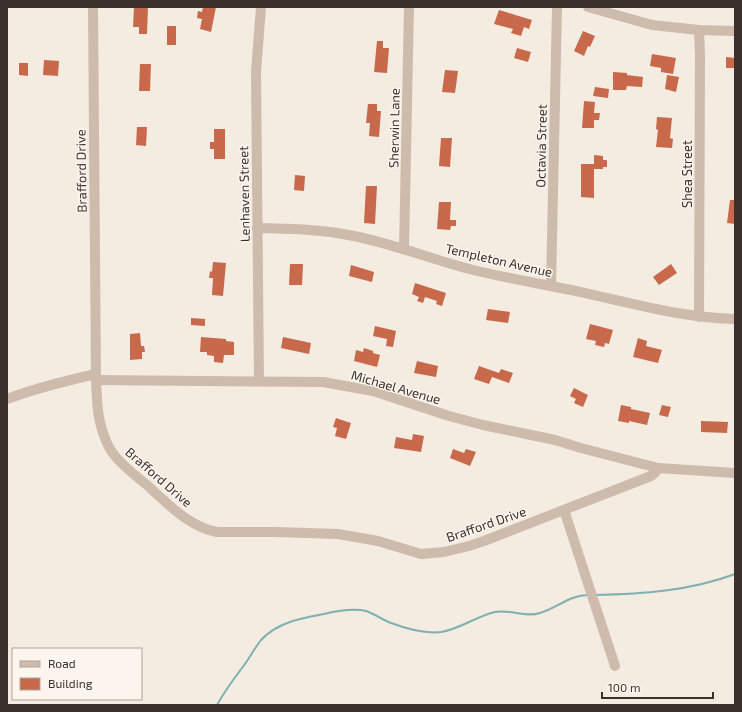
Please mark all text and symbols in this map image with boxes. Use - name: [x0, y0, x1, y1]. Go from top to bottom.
- street label: Sherwin Lane: [385, 88, 403, 168]
- street label: Octavia Street: [532, 104, 550, 188]
- street label: Brafford Drive: [72, 129, 90, 213]
- street label: Shea Street: [679, 140, 695, 208]
- street label: Lenhaven Street: [235, 146, 253, 242]
- street label: Templeton Avenue: [444, 240, 554, 280]
- street label: Michael Avenue: [349, 367, 443, 407]
- street label: Brafford Drive: [122, 444, 196, 510]
- street label: Brafford Drive: [444, 503, 528, 545]
- legend: [12, 648, 142, 700]
- text: Road: [48, 656, 76, 670]
- scale bar: [602, 674, 713, 700]
- text: Building: [48, 676, 93, 690]
- text: 100 m: [608, 680, 640, 694]

